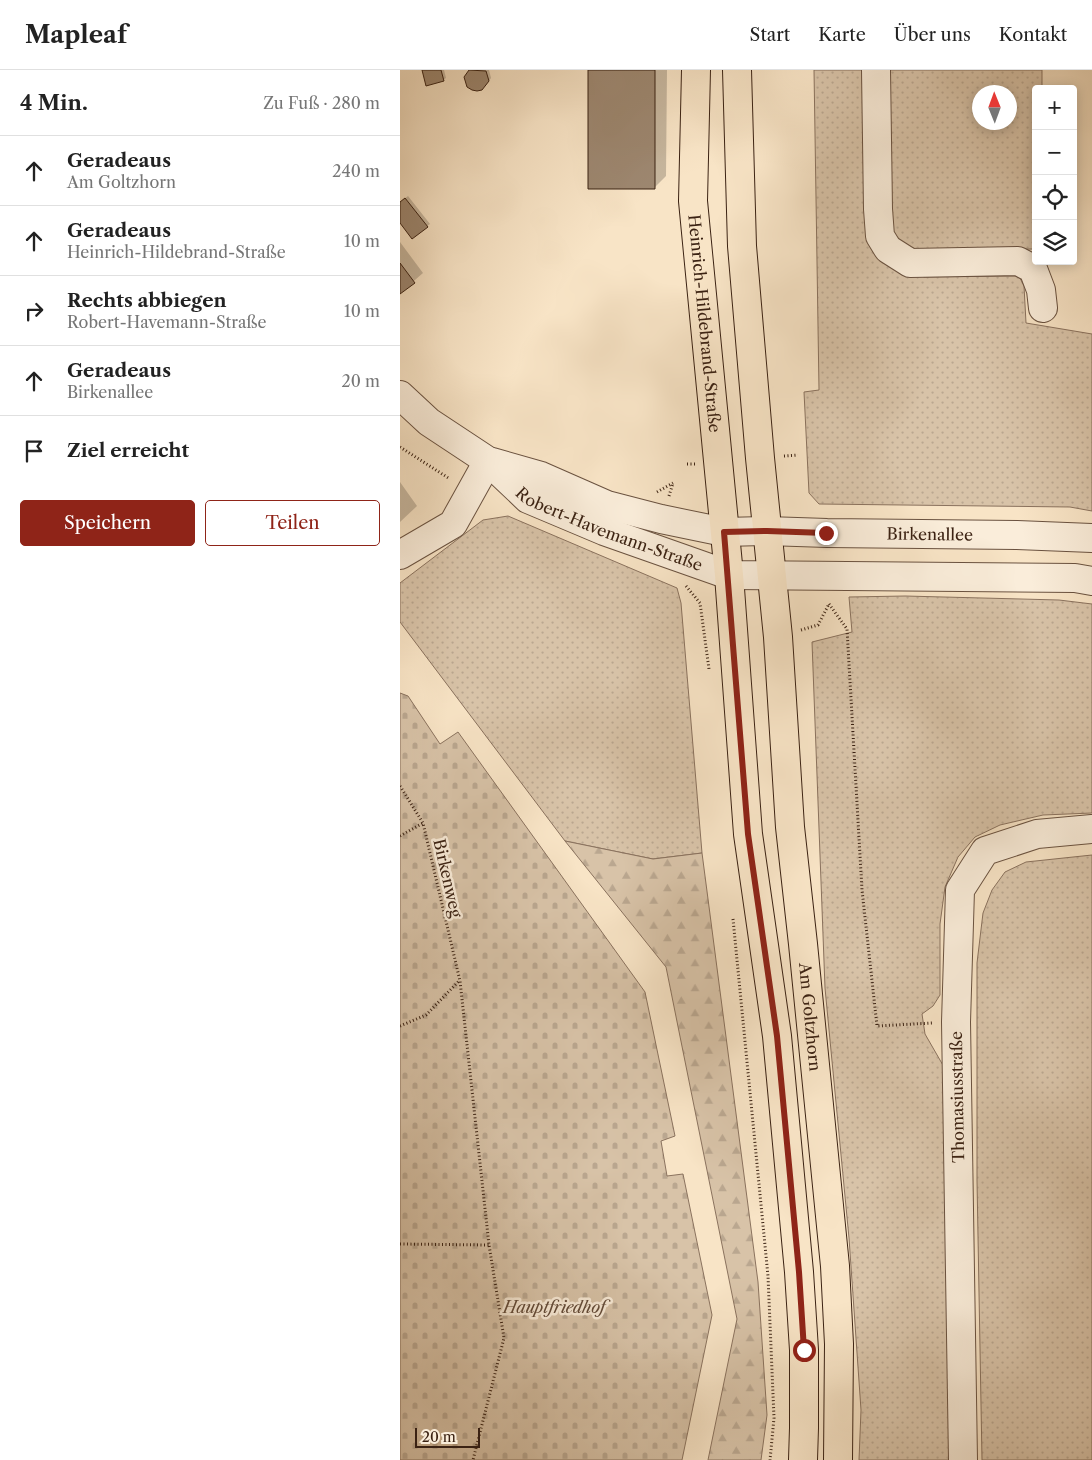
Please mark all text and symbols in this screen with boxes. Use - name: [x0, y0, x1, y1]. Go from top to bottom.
- text: Mapleaf: [25, 20, 127, 49]
- text: Start: [750, 24, 790, 46]
- text: Karte: [818, 24, 866, 46]
- text: Über uns: [894, 24, 971, 46]
- text: Kontakt: [999, 24, 1067, 46]
- north arrow: [972, 85, 1017, 130]
- map controls: [1032, 85, 1077, 265]
- button: +: [1032, 85, 1077, 130]
- text: 4 Min.: [20, 90, 88, 115]
- text: Zu Fuß · 280 m: [263, 93, 380, 113]
- button: −: [1032, 130, 1077, 175]
- text: Geradeaus: [67, 149, 171, 172]
- icon: ahead: [20, 157, 48, 185]
- text: 240 m: [332, 161, 380, 181]
- text: Am Goltzhorn: [67, 172, 176, 192]
- button: locate: [1032, 175, 1077, 220]
- street label: Heinrich-Hildebrand-Straße: [684, 213, 725, 433]
- text: Geradeaus: [67, 219, 171, 242]
- button: layers: [1032, 220, 1077, 265]
- icon: ahead: [20, 227, 48, 255]
- text: 10 m: [344, 231, 380, 251]
- text: Heinrich-Hildebrand-Straße: [67, 242, 286, 262]
- text: Rechts abbiegen: [67, 289, 227, 312]
- icon: right: [20, 297, 48, 325]
- text: 10 m: [344, 301, 380, 321]
- text: Robert-Havemann-Straße: [67, 312, 266, 332]
- text: Geradeaus: [67, 359, 171, 382]
- icon: ahead: [20, 367, 48, 395]
- text: 20 m: [341, 371, 380, 391]
- text: Birkenallee: [67, 382, 153, 402]
- icon: arrive: [20, 437, 48, 465]
- text: Ziel erreicht: [67, 439, 189, 462]
- street label: Robert-Havemann-Straße: [511, 483, 705, 575]
- button: Speichern: [20, 500, 195, 546]
- button: Teilen: [205, 500, 380, 546]
- route end: [815, 522, 838, 545]
- street label: Birkenallee: [887, 524, 973, 545]
- street label: Birkenweg: [429, 837, 467, 920]
- street label: Am Goltzhorn: [795, 961, 826, 1072]
- street label: Thomasiusstraße: [946, 1031, 968, 1163]
- park label: Hauptfriedhof: [501, 1297, 611, 1317]
- route start: [793, 1339, 816, 1362]
- scale bar: [415, 1425, 480, 1448]
- text: 20 m: [422, 1428, 456, 1446]

